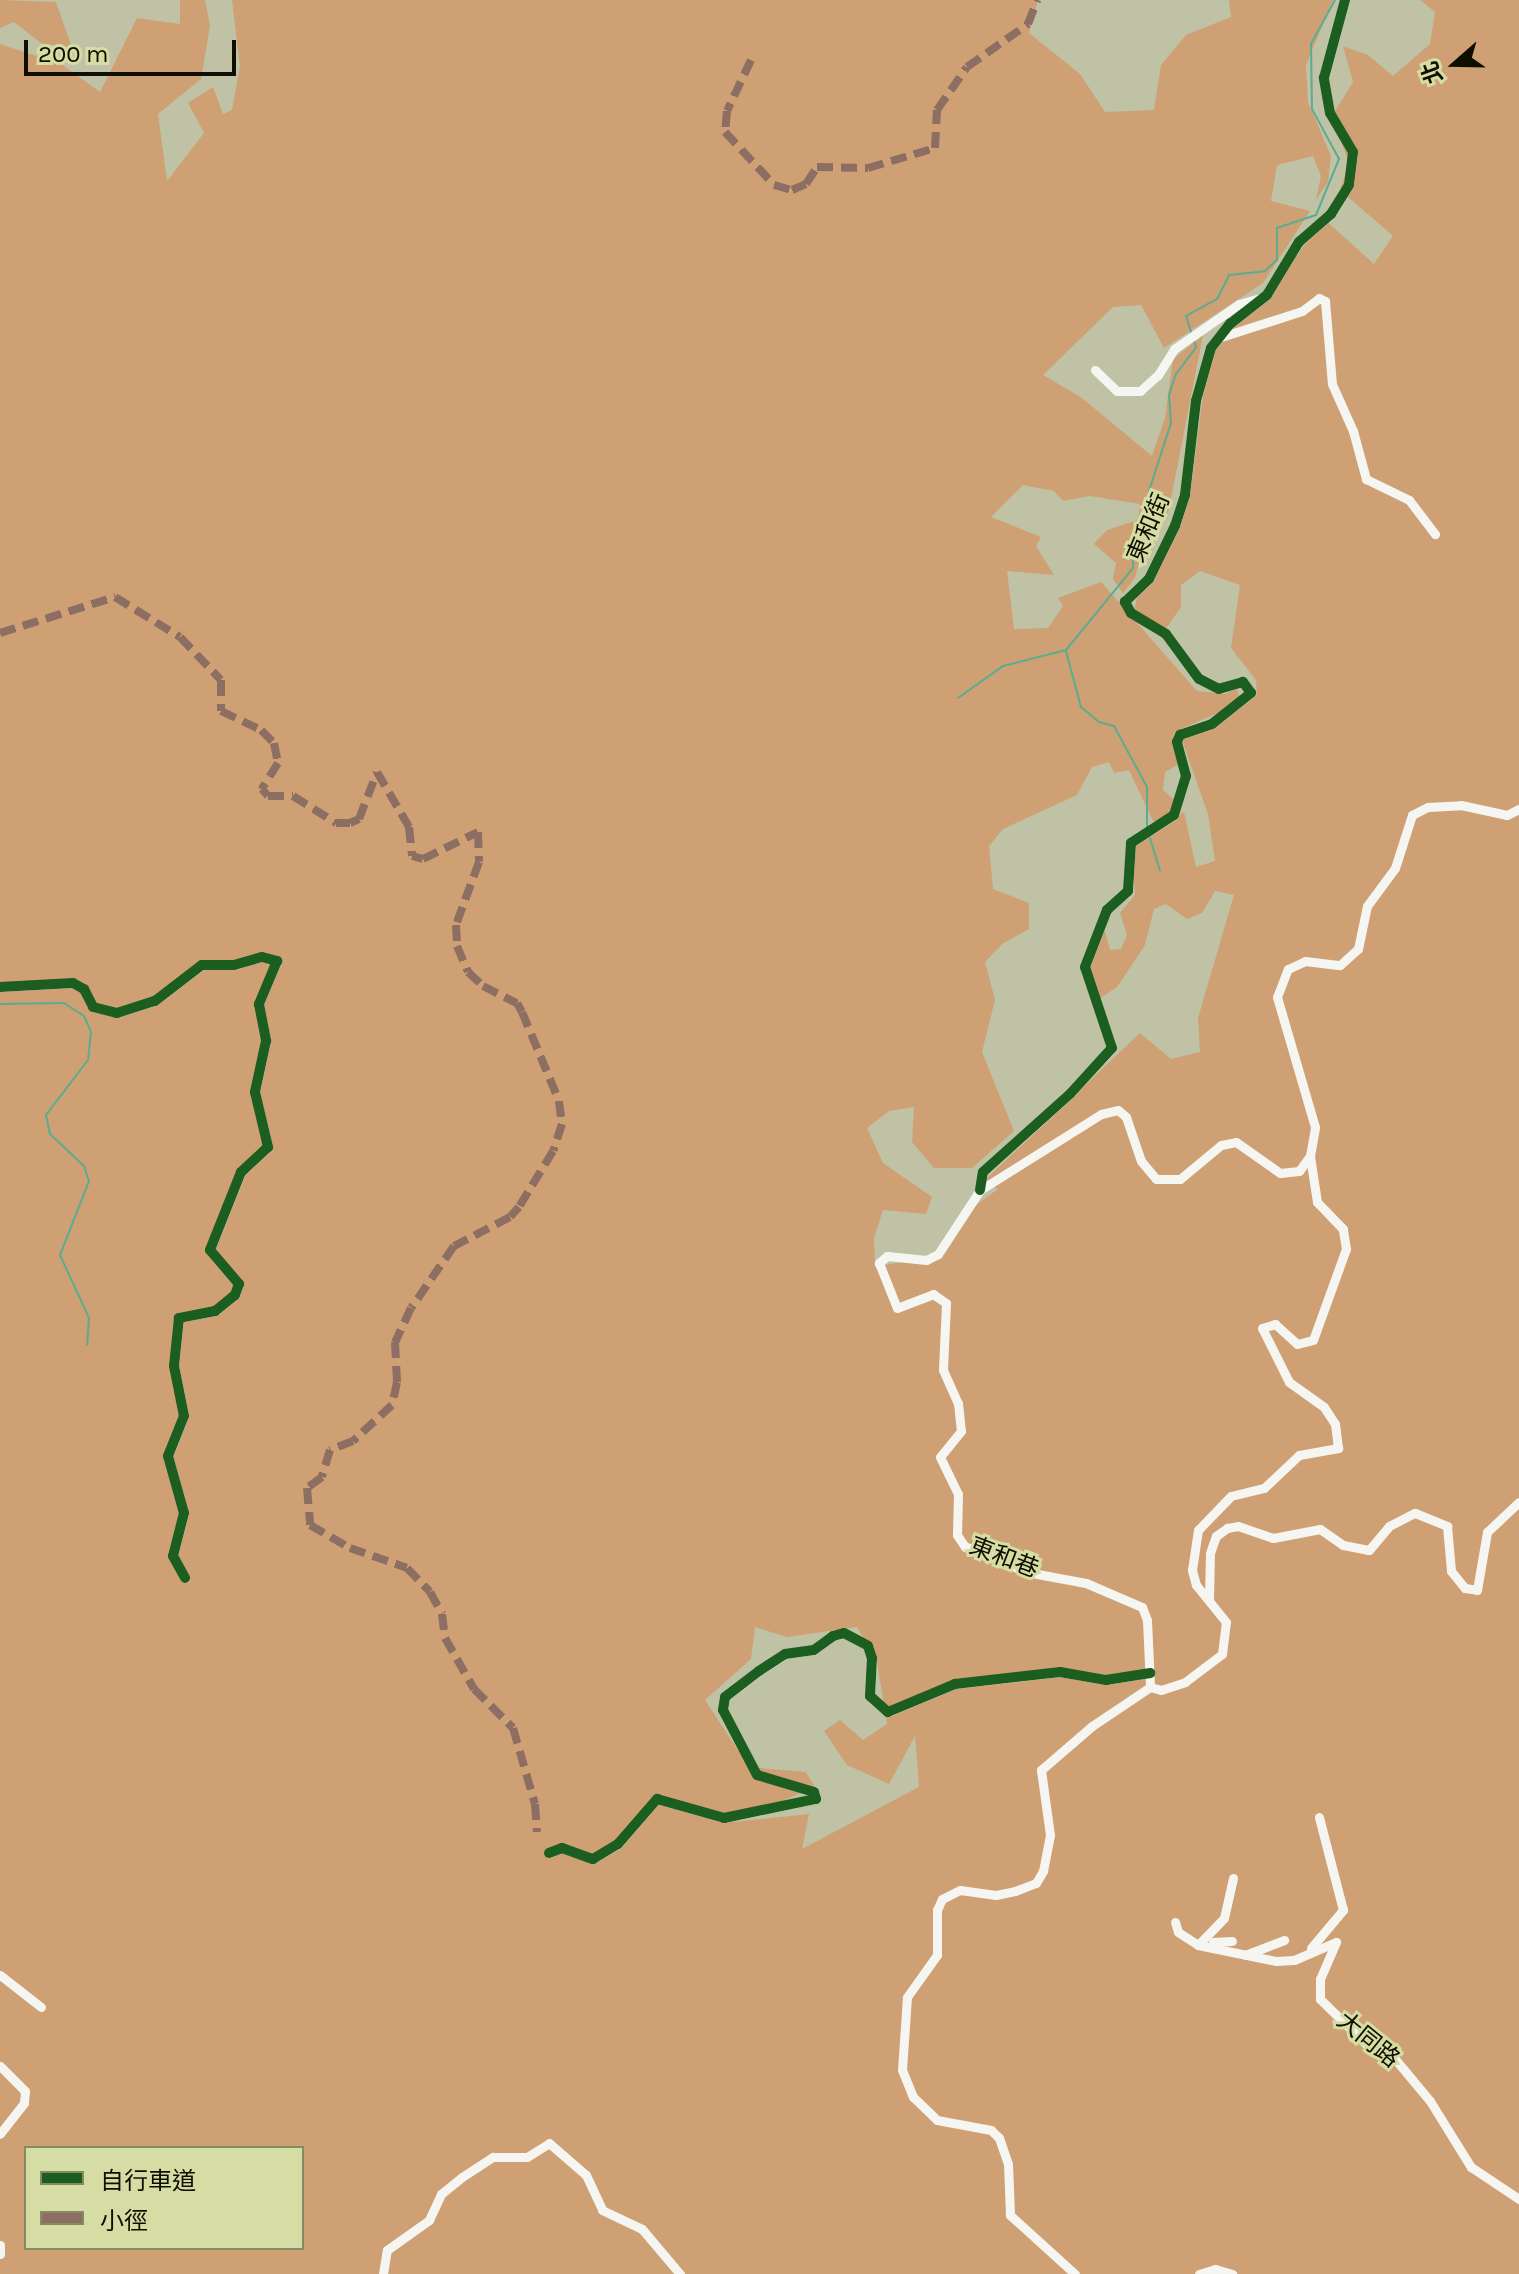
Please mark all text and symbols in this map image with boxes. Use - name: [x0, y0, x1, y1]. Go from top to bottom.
- scale bar: [28, 24, 240, 74]
- north arrow: [1415, 24, 1495, 104]
- text: 200 m: [38, 40, 109, 68]
- text: 北: [1416, 57, 1448, 87]
- street label: 東和街: [1122, 489, 1176, 567]
- street label: 東和巷: [965, 1532, 1043, 1584]
- street label: 大同路: [1331, 2006, 1405, 2074]
- legend: [24, 2146, 304, 2250]
- text: 自行車道: [100, 2167, 196, 2195]
- text: 小徑: [100, 2207, 148, 2235]

